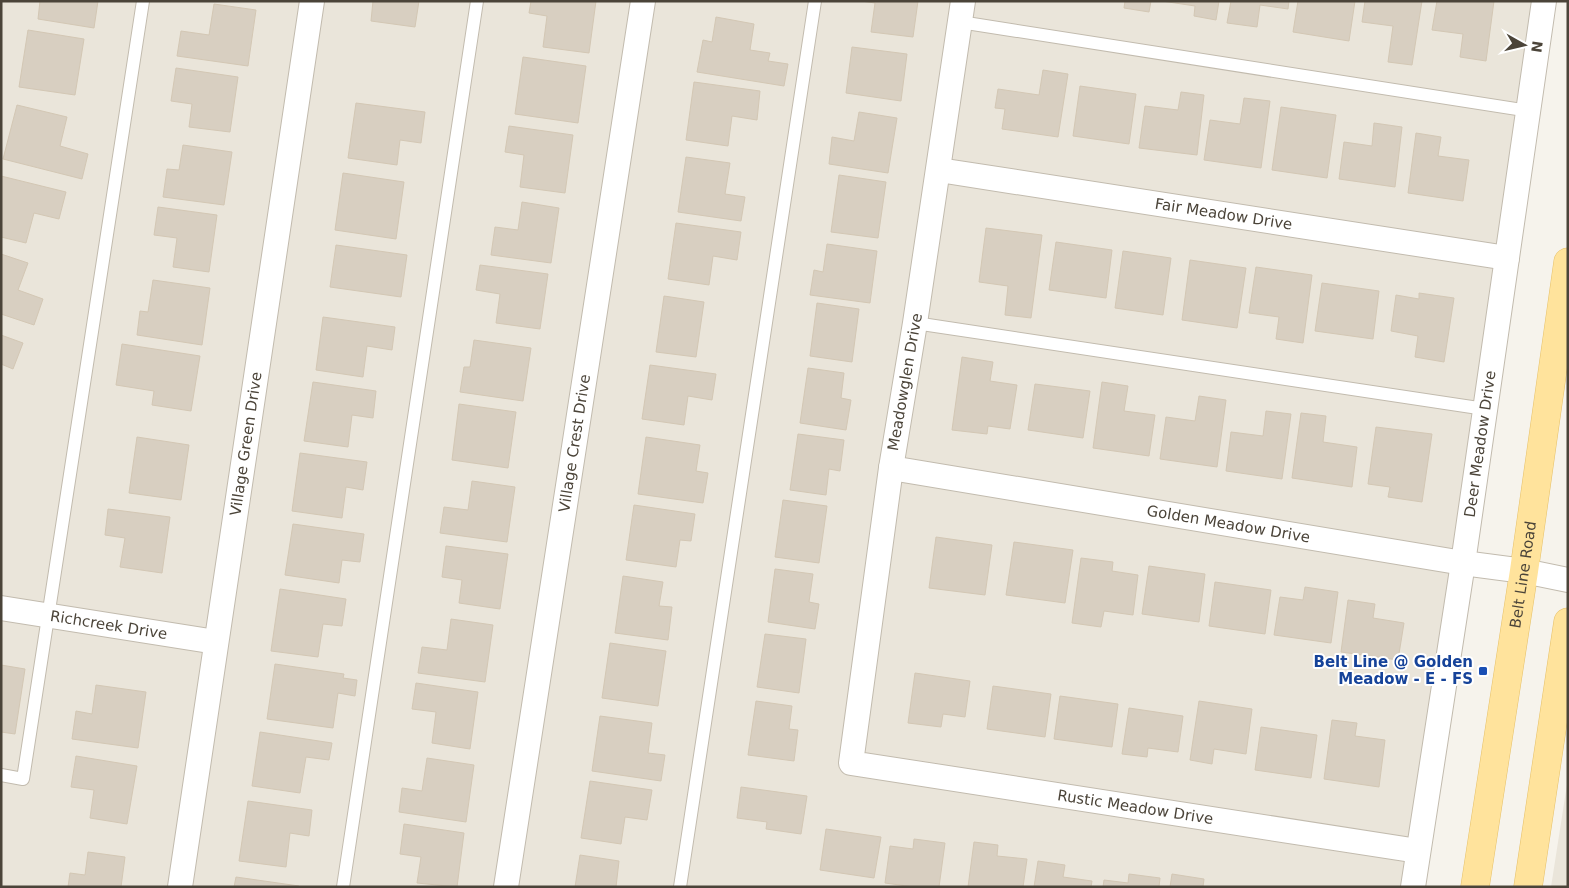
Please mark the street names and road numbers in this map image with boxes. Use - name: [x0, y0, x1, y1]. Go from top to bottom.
- street label: Fair Meadow Drive: [1154, 195, 1294, 234]
- street label: Meadowglen Drive: [884, 312, 926, 452]
- street label: Deer Meadow Drive: [1461, 369, 1500, 519]
- street label: Village Green Drive: [226, 371, 266, 517]
- street label: Village Crest Drive: [555, 373, 594, 513]
- street label: Golden Meadow Drive: [1145, 502, 1311, 546]
- street label: Belt Line Road: [1506, 520, 1540, 630]
- street label: Richcreek Drive: [49, 607, 169, 643]
- street label: Rustic Meadow Drive: [1056, 786, 1215, 828]

